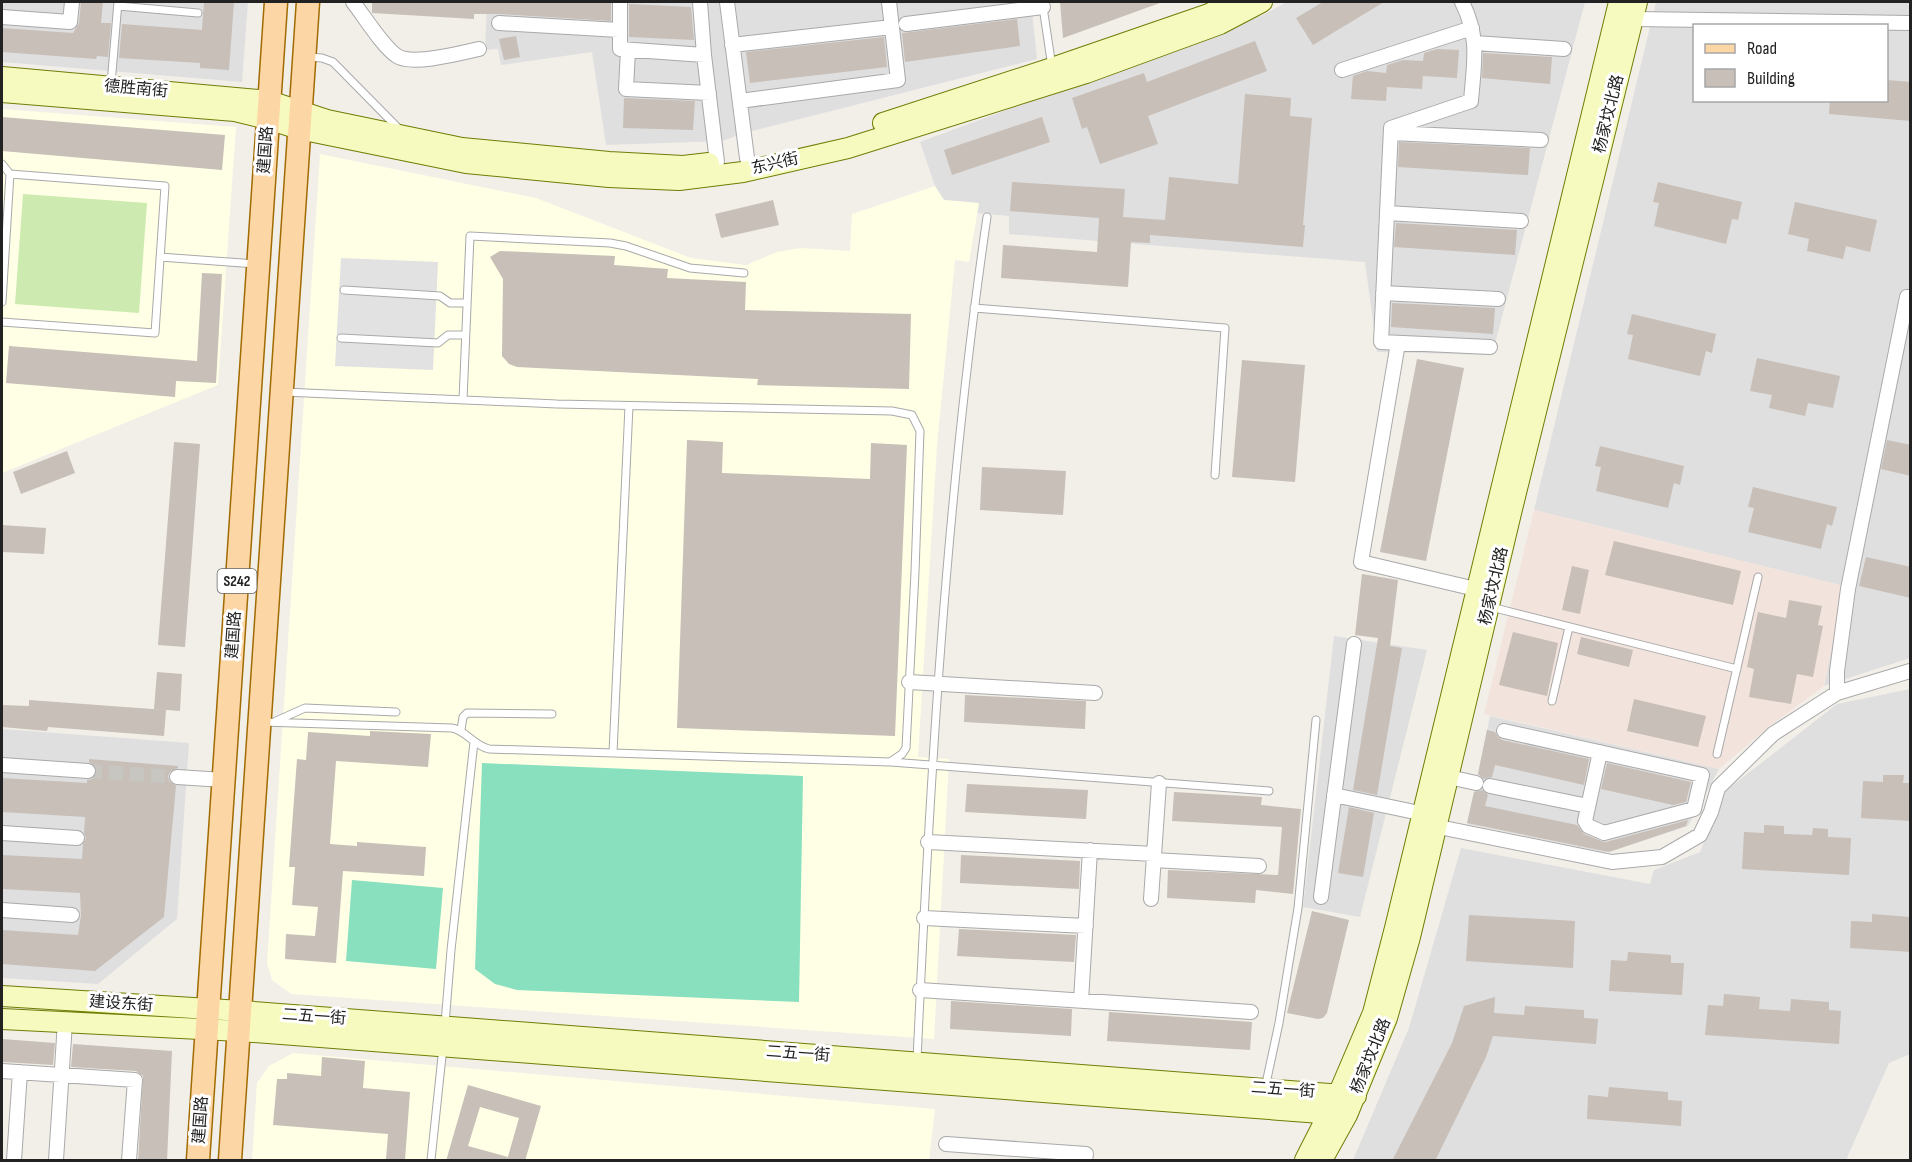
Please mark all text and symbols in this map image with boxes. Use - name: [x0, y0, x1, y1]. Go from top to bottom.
- legend: [1693, 24, 1888, 102]
- text: Road: [1747, 38, 1777, 59]
- text: Building: [1747, 68, 1795, 89]
- street label: 杨家坟北路: [1590, 73, 1628, 155]
- street label: 德胜南街: [103, 77, 169, 101]
- street label: 建国路: [255, 125, 277, 175]
- street label: 东兴街: [749, 149, 801, 179]
- street label: 杨家坟北路: [1476, 545, 1512, 627]
- road number: S242: [218, 569, 256, 593]
- street label: 建国路: [223, 610, 245, 660]
- street label: 建设东街: [88, 992, 154, 1016]
- street label: 二五一街: [281, 1005, 347, 1029]
- street label: 杨家坟北路: [1347, 1015, 1395, 1097]
- street label: 二五一街: [765, 1042, 831, 1066]
- street label: 二五一街: [1250, 1078, 1316, 1102]
- street label: 建国路: [190, 1095, 212, 1145]

